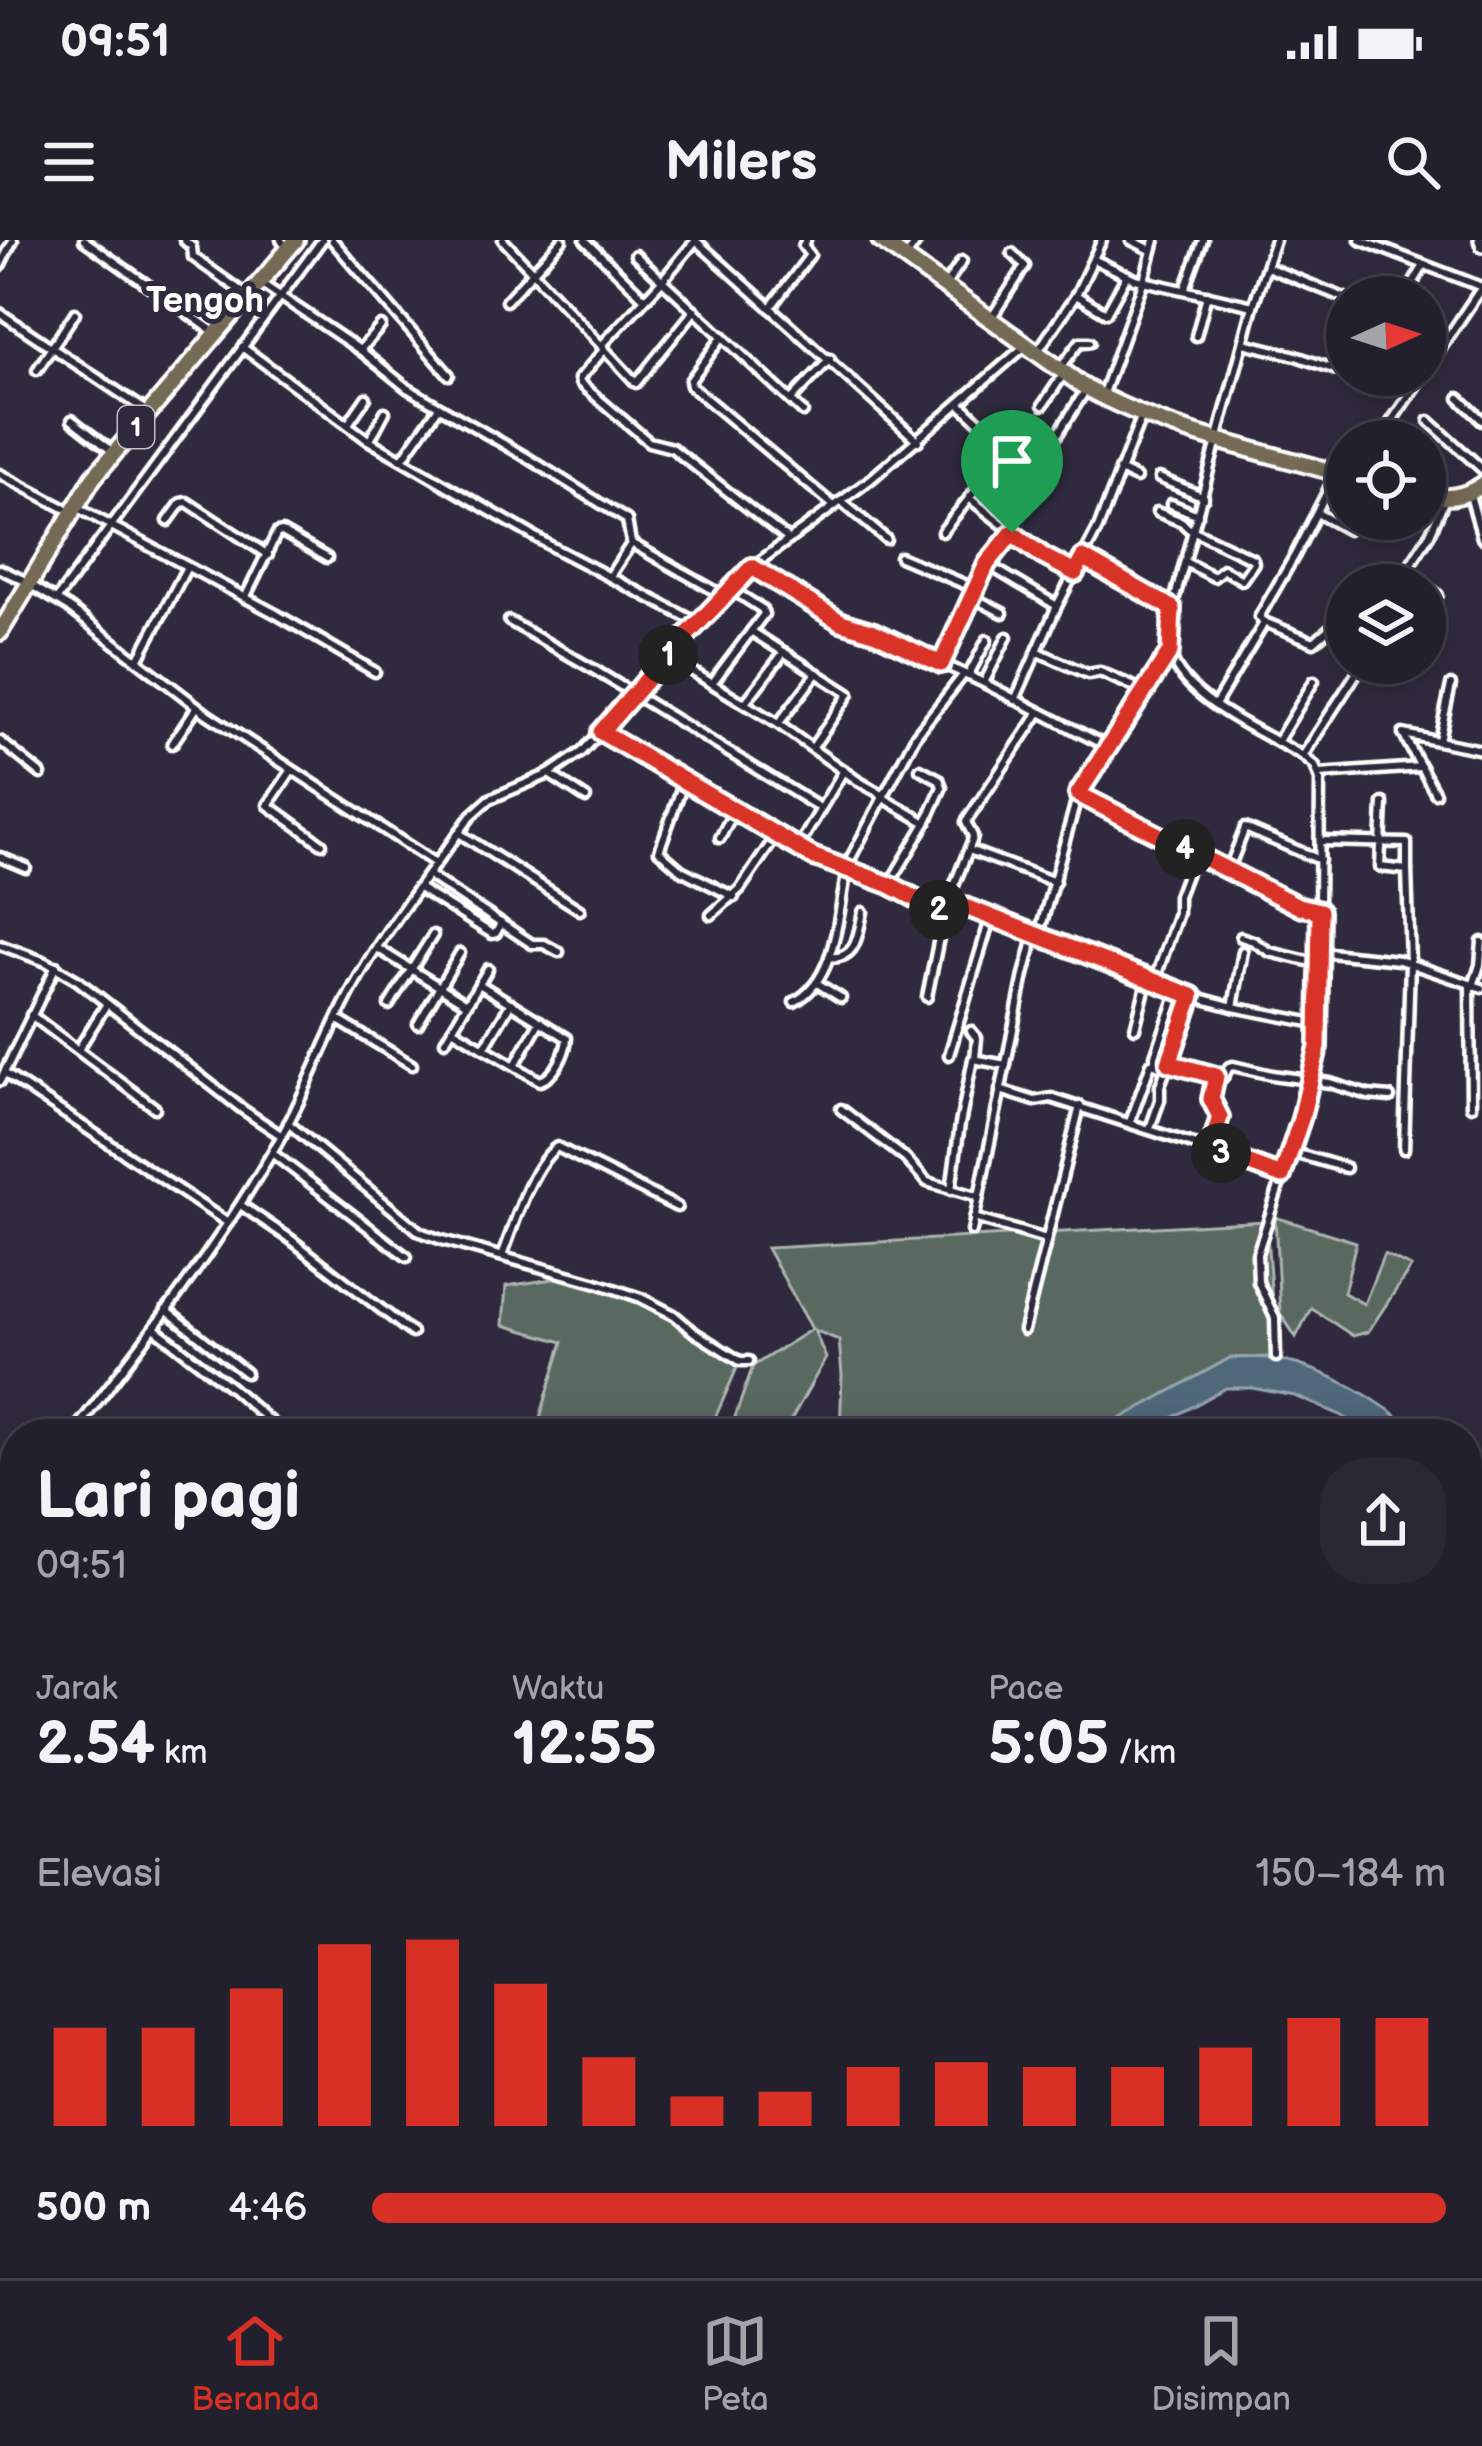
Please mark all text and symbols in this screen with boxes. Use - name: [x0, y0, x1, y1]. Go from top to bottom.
- text: 09:51: [60, 15, 170, 70]
- icon: menu: [36, 129, 102, 195]
- icon: search: [1380, 129, 1446, 195]
- text: Milers: [665, 130, 817, 195]
- north arrow: [1326, 276, 1446, 396]
- map controls: [1326, 276, 1446, 684]
- district label: Tengoh: [146, 280, 264, 323]
- road number: 1: [118, 406, 154, 448]
- pin: [961, 410, 1063, 533]
- button: locate: [1326, 420, 1446, 540]
- icon: arrive: [979, 428, 1045, 494]
- button: layers: [1326, 564, 1446, 684]
- pin: 1: [638, 625, 698, 685]
- text: 1: [661, 635, 675, 675]
- pin: 4: [1155, 819, 1215, 879]
- text: 4: [1175, 829, 1195, 869]
- pin: 2: [909, 880, 969, 940]
- text: 2: [929, 890, 949, 930]
- pin: 3: [1191, 1123, 1251, 1183]
- text: 3: [1211, 1133, 1231, 1173]
- text: Lari pagi: [36, 1458, 301, 1537]
- button: share: [1320, 1458, 1446, 1584]
- text: 09:51: [36, 1543, 127, 1590]
- text: Jarak: [36, 1669, 117, 1709]
- text: Waktu: [512, 1669, 604, 1709]
- text: Pace: [988, 1669, 1063, 1709]
- text: 2.54: [36, 1709, 155, 1781]
- text: 12:55: [512, 1709, 657, 1781]
- text: 5:05: [988, 1709, 1109, 1781]
- text: km: [155, 1733, 207, 1773]
- text: /km: [1109, 1733, 1176, 1773]
- text: Elevasi: [36, 1851, 162, 1898]
- text: 150–184 m: [1256, 1851, 1446, 1898]
- text: 500 m: [36, 2185, 151, 2232]
- text: 4:46: [228, 2185, 307, 2232]
- tab: Beranda: [191, 2308, 320, 2420]
- tab: Peta: [702, 2308, 769, 2420]
- tab: Disimpan: [1151, 2308, 1291, 2420]

